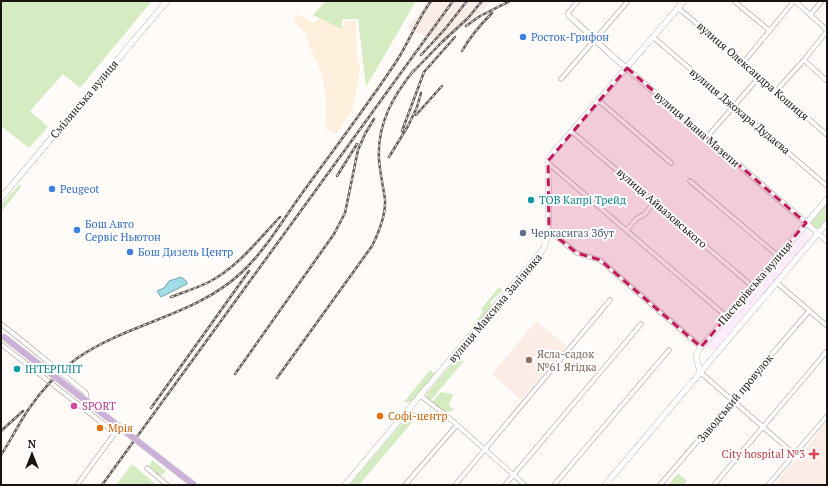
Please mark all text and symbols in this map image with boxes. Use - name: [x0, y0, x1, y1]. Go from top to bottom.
- street label: вулиця Олександра Кошиця: [694, 19, 812, 123]
- place label: Росток-Грифон: [531, 30, 609, 44]
- marker: Росток-Грифон: [518, 32, 528, 42]
- street label: Смілянська вулиця: [47, 57, 121, 141]
- street label: вулиця Джохара Дудаєва: [687, 65, 794, 157]
- street label: вулиця Івана Мазепи: [651, 88, 743, 170]
- street label: вулиця Айвазовського: [614, 165, 710, 251]
- place label: Peugeot: [60, 182, 99, 196]
- marker: Peugeot: [47, 184, 57, 194]
- place label: ТОВ Капрі Трейд: [539, 193, 626, 207]
- marker: ТОВ Капрі Трейд: [526, 195, 536, 205]
- place label: Бош Авто Сервіс Ньютон: [85, 217, 161, 244]
- marker: Бош Авто Сервіс Ньютон: [72, 225, 82, 235]
- place label: Черкасигаз Збут: [531, 226, 615, 240]
- marker: Черкасигаз Збут: [518, 228, 528, 238]
- street label: Пастерівська вулиця: [715, 238, 795, 328]
- place label: Бош Дизель Центр: [138, 245, 233, 259]
- marker: Бош Дизель Центр: [125, 247, 135, 257]
- street label: вулиця Максима Залізняка: [445, 250, 545, 365]
- place label: Ясла-садок №61 Ягідка: [537, 347, 597, 374]
- street label: Заводський провулок: [694, 351, 776, 445]
- marker: Ясла-садок №61 Ягідка: [524, 355, 534, 365]
- place label: ІНТЕРПЛІТ: [25, 362, 83, 376]
- marker: ІНТЕРПЛІТ: [12, 364, 22, 374]
- place label: SPORT: [82, 399, 116, 413]
- marker: SPORT: [69, 401, 79, 411]
- place label: Софі-центр: [388, 409, 448, 423]
- marker: Софі-центр: [375, 411, 385, 421]
- place label: Мрія: [108, 421, 133, 435]
- marker: Мрія: [95, 423, 105, 433]
- north arrow: [12, 434, 52, 474]
- text: N: [28, 437, 37, 451]
- place label: City hospital №3: [722, 447, 805, 461]
- marker: City hospital №3: [808, 448, 820, 460]

